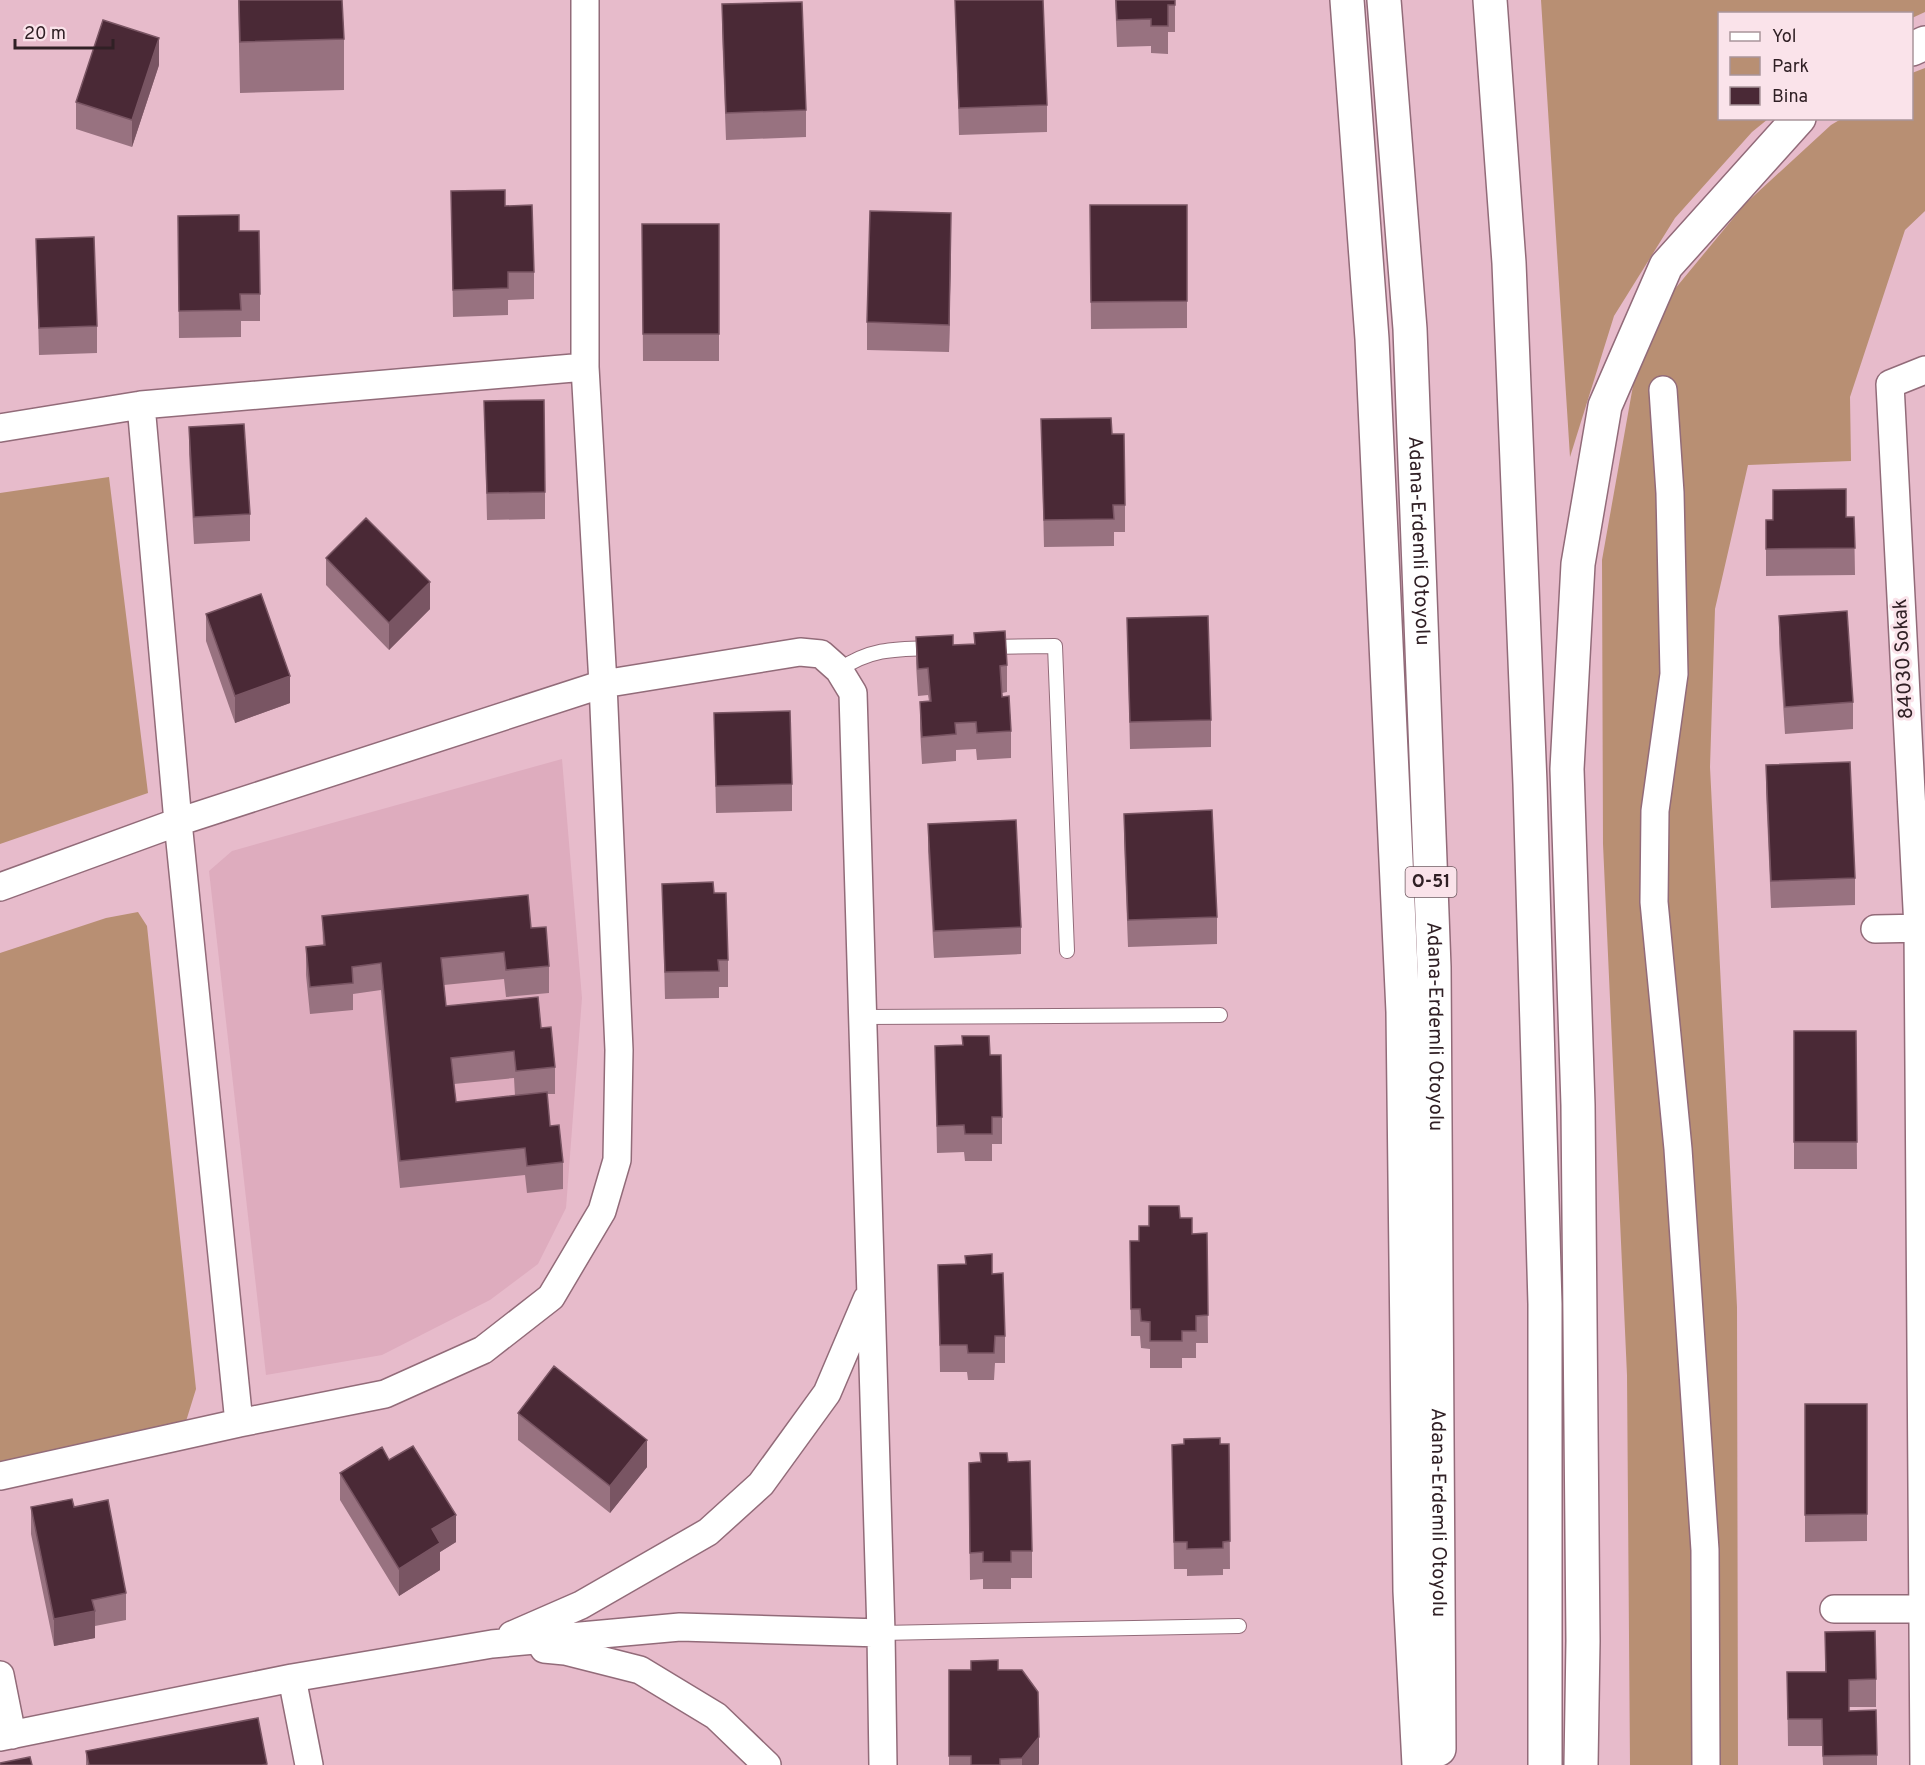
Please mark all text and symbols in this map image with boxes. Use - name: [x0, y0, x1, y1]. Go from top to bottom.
- scale bar: [15, 12, 112, 50]
- legend: [1718, 12, 1913, 120]
- text: 20 m: [24, 23, 66, 46]
- text: Yol: [1772, 26, 1797, 49]
- text: Park: [1772, 56, 1809, 79]
- text: Bina: [1772, 86, 1808, 109]
- street label: Adana-Erdemli Otoyolu: [1401, 436, 1435, 646]
- street label: 84030 Sokak: [1888, 598, 1920, 720]
- road number: O-51: [1406, 867, 1456, 897]
- street label: Adana-Erdemli Otoyolu: [1419, 921, 1448, 1131]
- street label: Adana-Erdemli Otoyolu: [1424, 1408, 1451, 1617]

